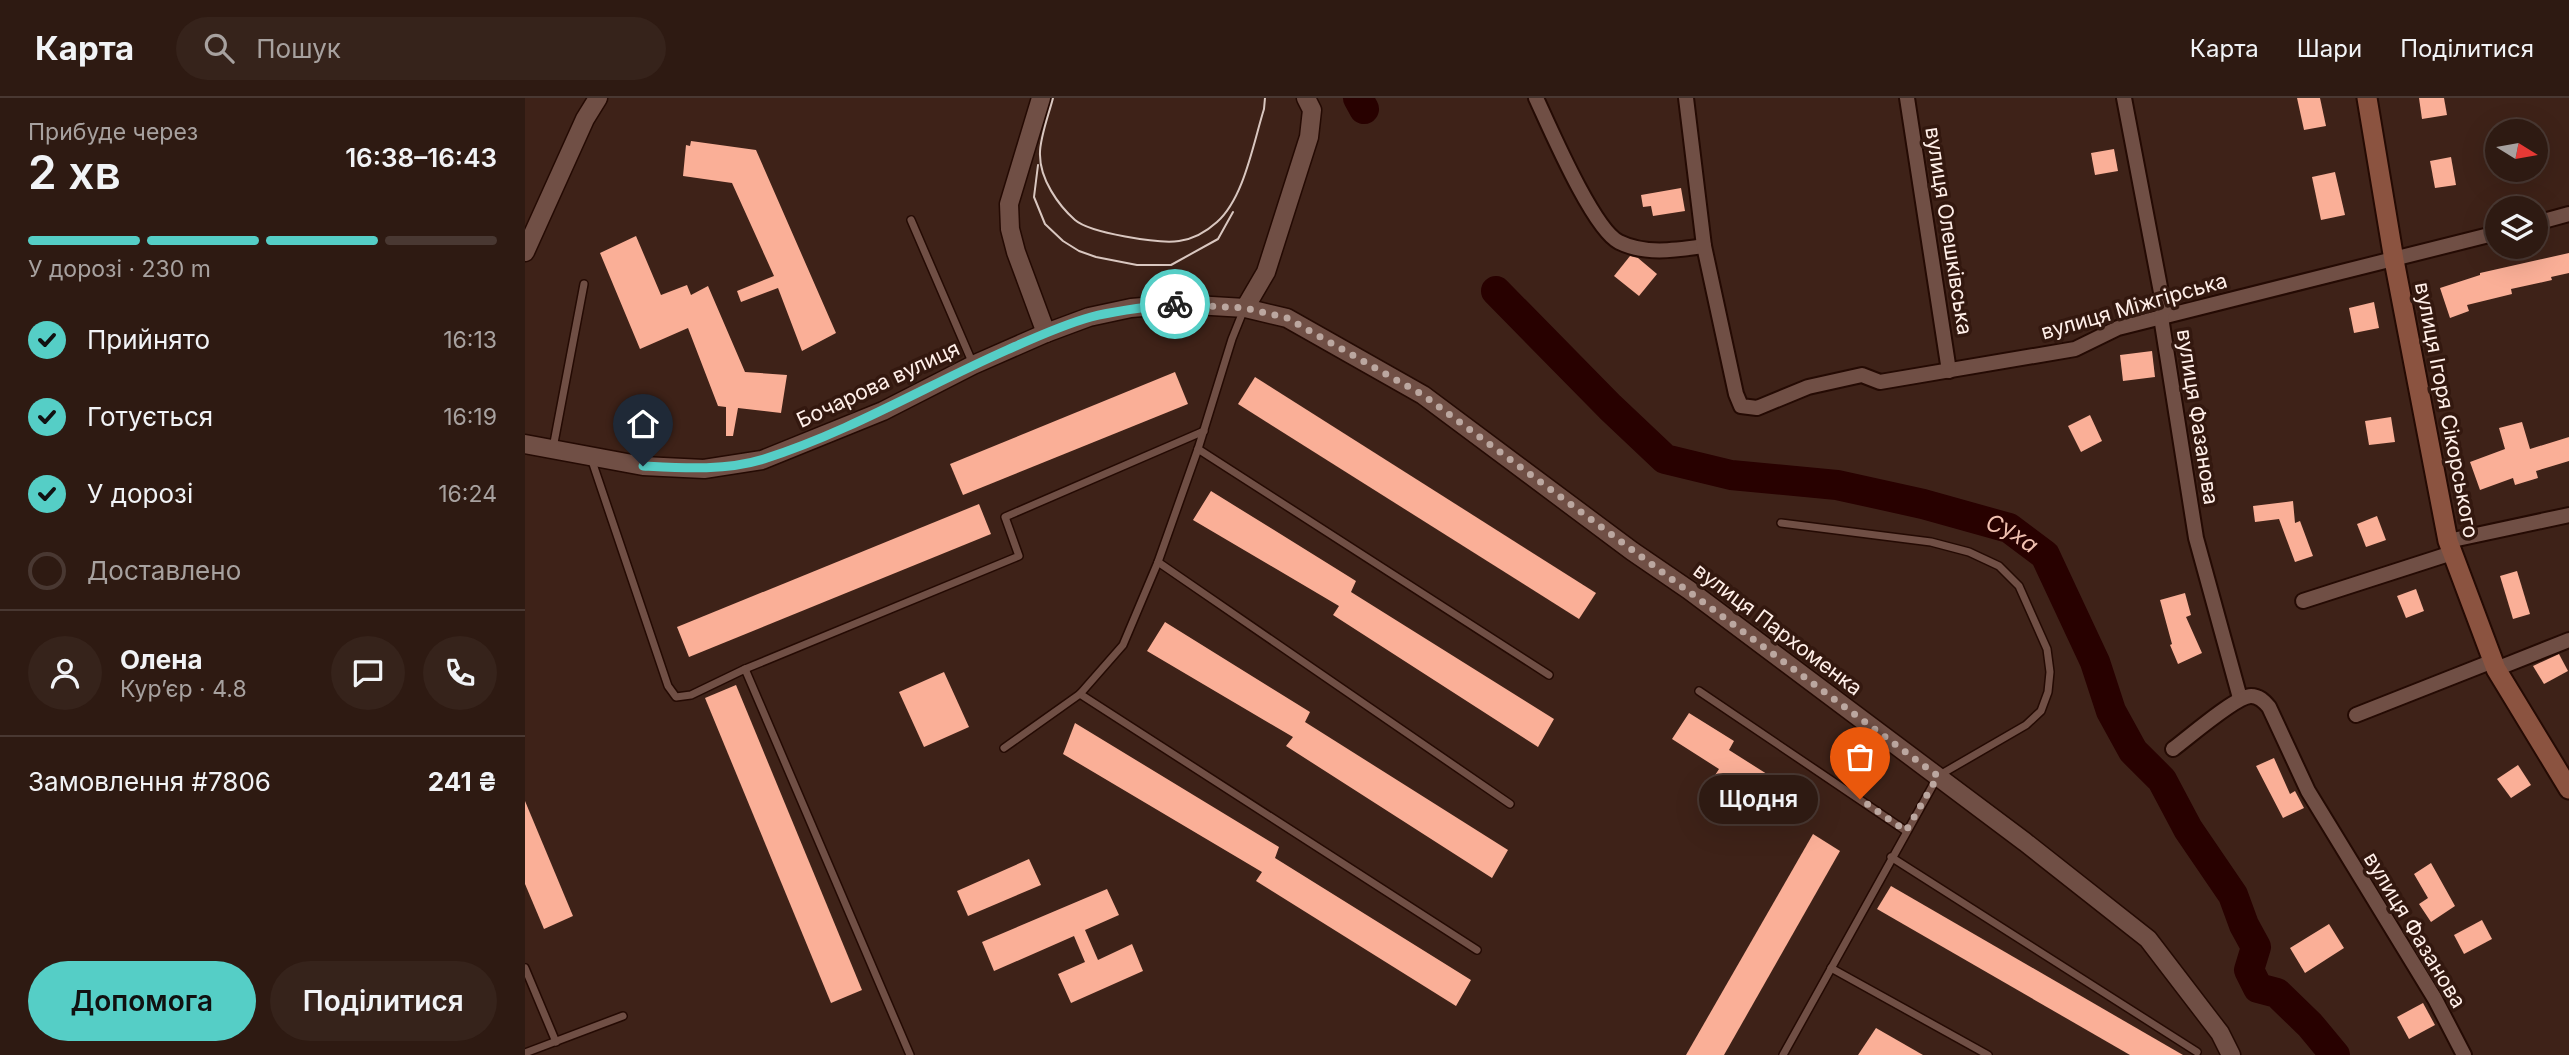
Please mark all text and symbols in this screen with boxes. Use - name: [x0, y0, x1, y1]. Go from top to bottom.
- search box: [176, 17, 666, 80]
- text: Карта: [35, 28, 134, 68]
- icon: search: [200, 29, 238, 67]
- text: Пошук: [256, 33, 341, 64]
- text: Карта: [2190, 34, 2259, 63]
- text: Шари: [2297, 34, 2362, 63]
- text: Поділитися: [2400, 34, 2534, 63]
- text: Прибуде через: [28, 118, 198, 146]
- north arrow: [2485, 119, 2548, 182]
- map controls: [2485, 119, 2548, 259]
- street label: вулиця Олешківська: [1920, 125, 1978, 337]
- text: 16:38–16:43: [345, 142, 497, 173]
- text: 2 хв: [28, 144, 121, 200]
- button: layers: [2485, 196, 2548, 259]
- text: У дорозі · 230 m: [28, 255, 211, 283]
- street label: вулиця Міжгірська: [2038, 267, 2230, 345]
- courier: [1140, 269, 1210, 339]
- street label: вулиця Ігоря Сікорського: [2410, 280, 2484, 540]
- icon: bike: [1156, 285, 1194, 323]
- icon: check: [28, 321, 66, 359]
- text: Прийнято: [87, 324, 210, 355]
- text: 16:13: [443, 326, 497, 354]
- street label: вулиця Фазанова: [2172, 327, 2224, 507]
- street label: Бочарова вулиця: [793, 335, 963, 433]
- pin: [613, 394, 673, 466]
- icon: check: [28, 398, 66, 436]
- text: Готується: [87, 401, 213, 432]
- text: 16:19: [443, 403, 497, 431]
- icon: home: [624, 405, 662, 443]
- icon: check: [28, 475, 66, 513]
- text: У дорозі: [87, 478, 193, 509]
- text: 16:24: [438, 480, 497, 508]
- water label: Суха: [1983, 508, 2044, 559]
- text: Доставлено: [87, 555, 241, 586]
- street label: вулиця Пархоменка: [1689, 557, 1867, 701]
- button: person: [28, 636, 102, 710]
- button: chat: [331, 636, 405, 710]
- button: phone: [423, 636, 497, 710]
- text: Олена: [120, 644, 203, 675]
- text: Кур’єр · 4.8: [120, 675, 247, 703]
- pin: [1830, 727, 1890, 799]
- icon: bag: [1841, 738, 1879, 776]
- text: Замовлення #7806: [28, 766, 271, 797]
- text: 241 ₴: [428, 766, 497, 797]
- callout: Щодня: [1699, 774, 1818, 824]
- text: Щодня: [1719, 785, 1798, 813]
- street label: вулиця Фазанова: [2359, 848, 2471, 1012]
- button: Допомога: [28, 961, 256, 1041]
- button: Поділитися: [270, 961, 497, 1041]

